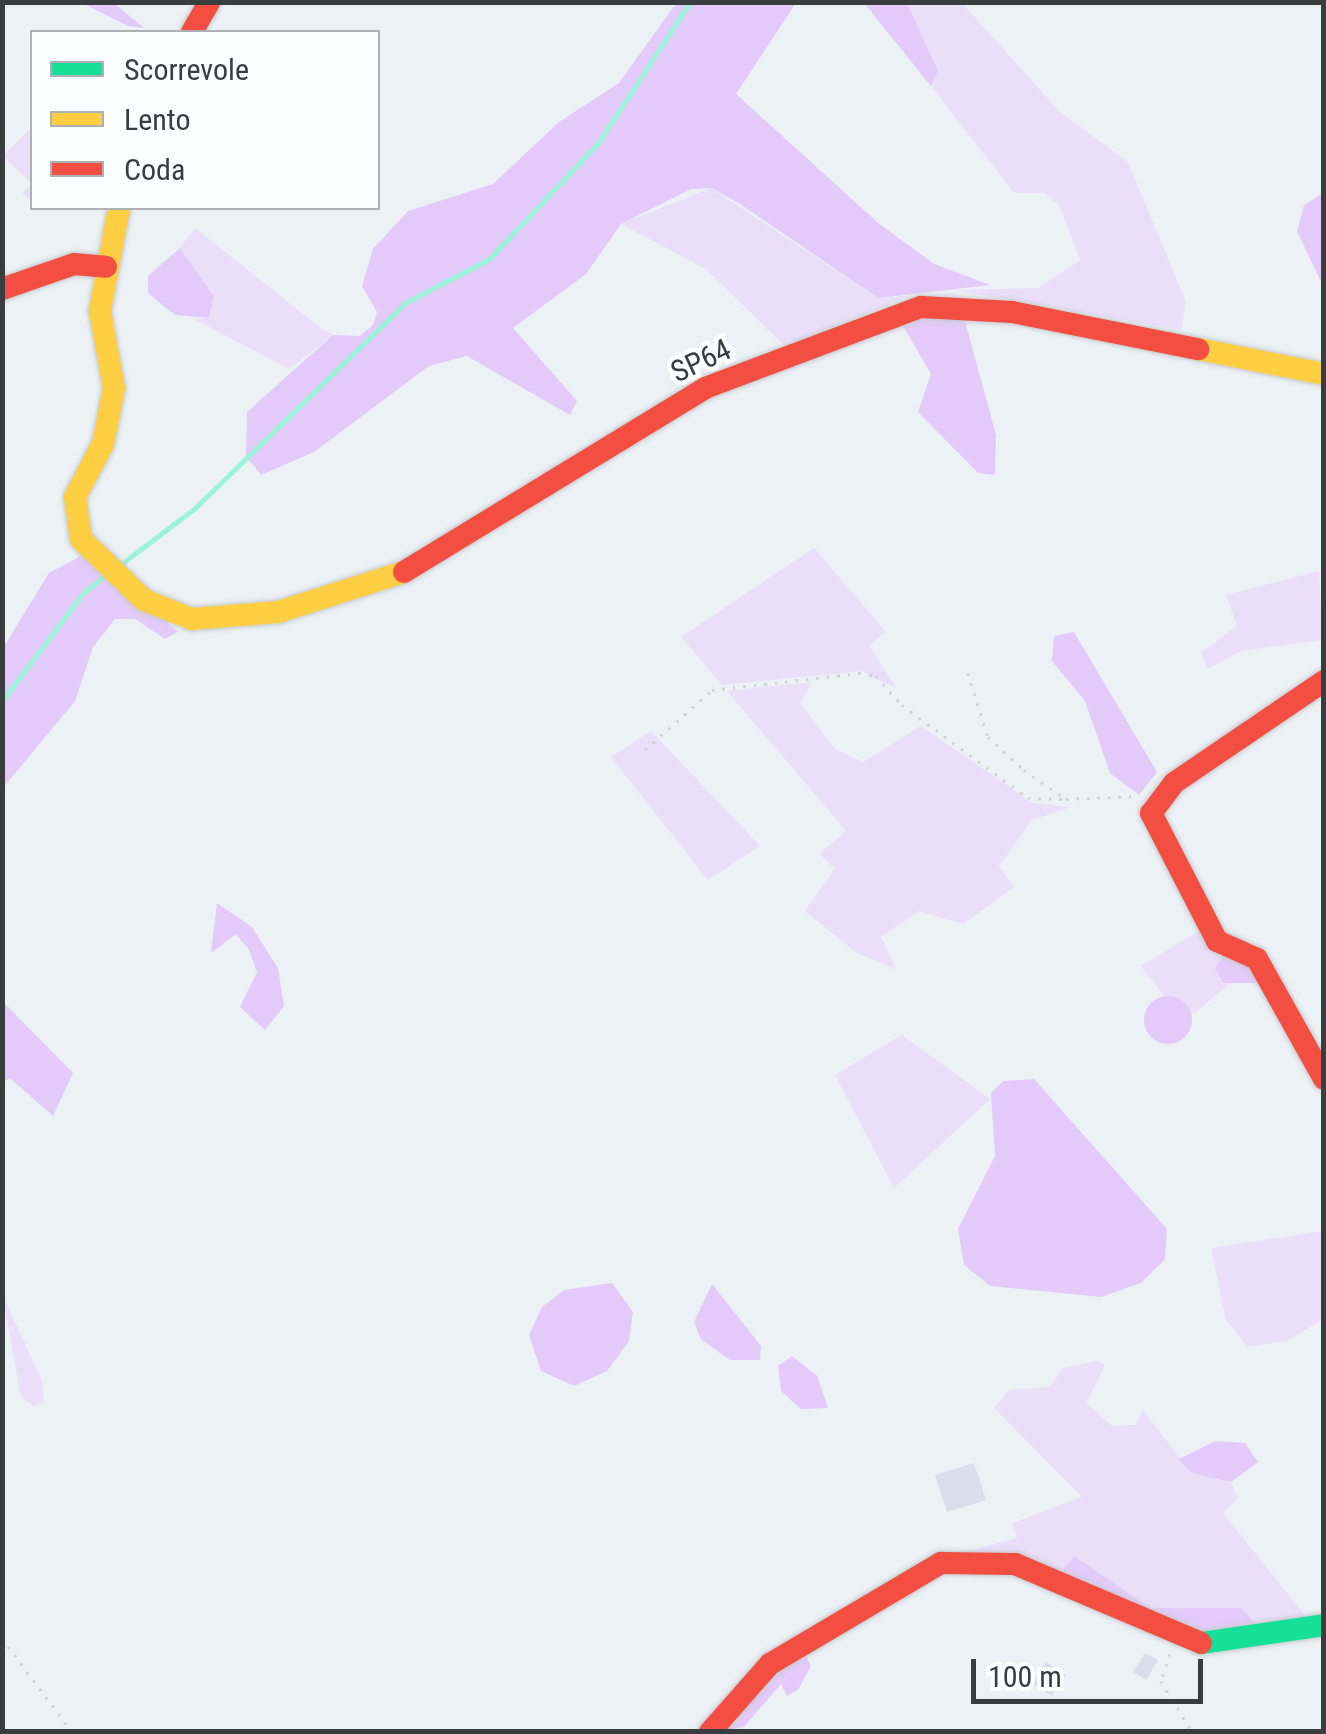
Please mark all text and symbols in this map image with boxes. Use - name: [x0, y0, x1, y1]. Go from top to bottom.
- legend: [30, 30, 380, 210]
- text: Scorrevole: [124, 52, 249, 87]
- text: Lento: [124, 102, 191, 137]
- text: Coda: [124, 152, 185, 187]
- street label: SP64: [665, 332, 737, 390]
- scale bar: [976, 1639, 1208, 1701]
- text: 100 m: [988, 1659, 1062, 1694]

